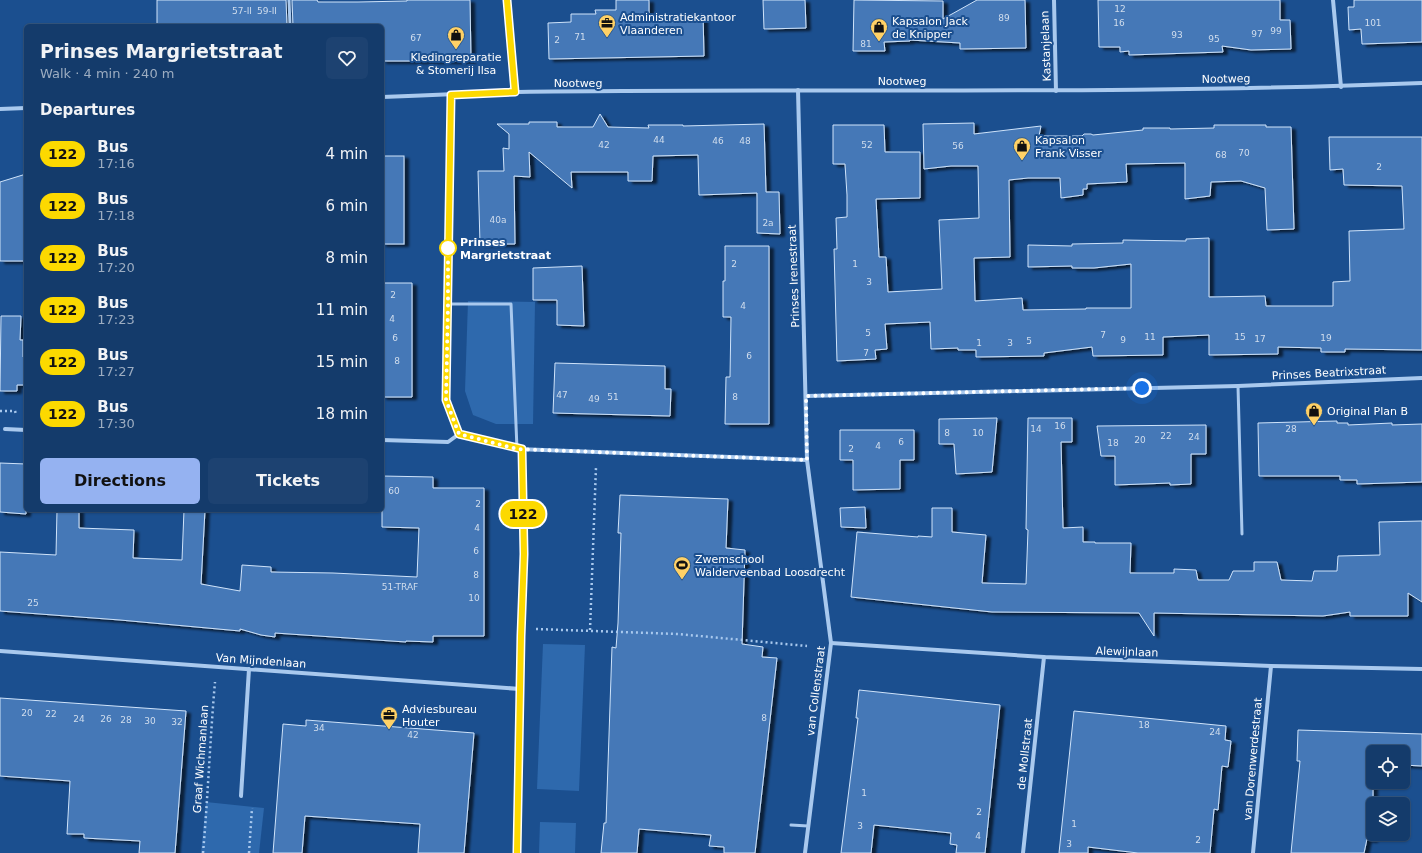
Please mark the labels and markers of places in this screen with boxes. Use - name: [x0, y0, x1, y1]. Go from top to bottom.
- place label: Administratiekantoor Vlaanderen: [620, 11, 736, 37]
- office icon: Administratiekantoor Vlaanderen: [597, 13, 617, 38]
- place label: Kapsalon Jack de Knipper: [892, 15, 969, 41]
- shop icon: Kapsalon Jack de Knipper: [869, 17, 889, 42]
- shop icon: Kledingreparatie & Stomerij Ilsa: [446, 25, 466, 50]
- place label: Kledingreparatie & Stomerij Ilsa: [410, 51, 502, 77]
- place label: Kapsalon Frank Visser: [1035, 134, 1102, 160]
- shop icon: Kapsalon Frank Visser: [1012, 136, 1032, 161]
- place label: Prinses Margrietstraat: [460, 236, 551, 262]
- marker: Prinses Margrietstraat: [439, 239, 457, 257]
- shop icon: Original Plan B: [1304, 401, 1324, 426]
- place label: Original Plan B: [1327, 405, 1408, 418]
- place label: Zwemschool Walderveenbad Loosdrecht: [695, 553, 846, 579]
- sports icon: Zwemschool Walderveenbad Loosdrecht: [672, 555, 692, 580]
- place label: Adviesbureau Houter: [402, 703, 477, 729]
- office icon: Adviesbureau Houter: [379, 705, 399, 730]

